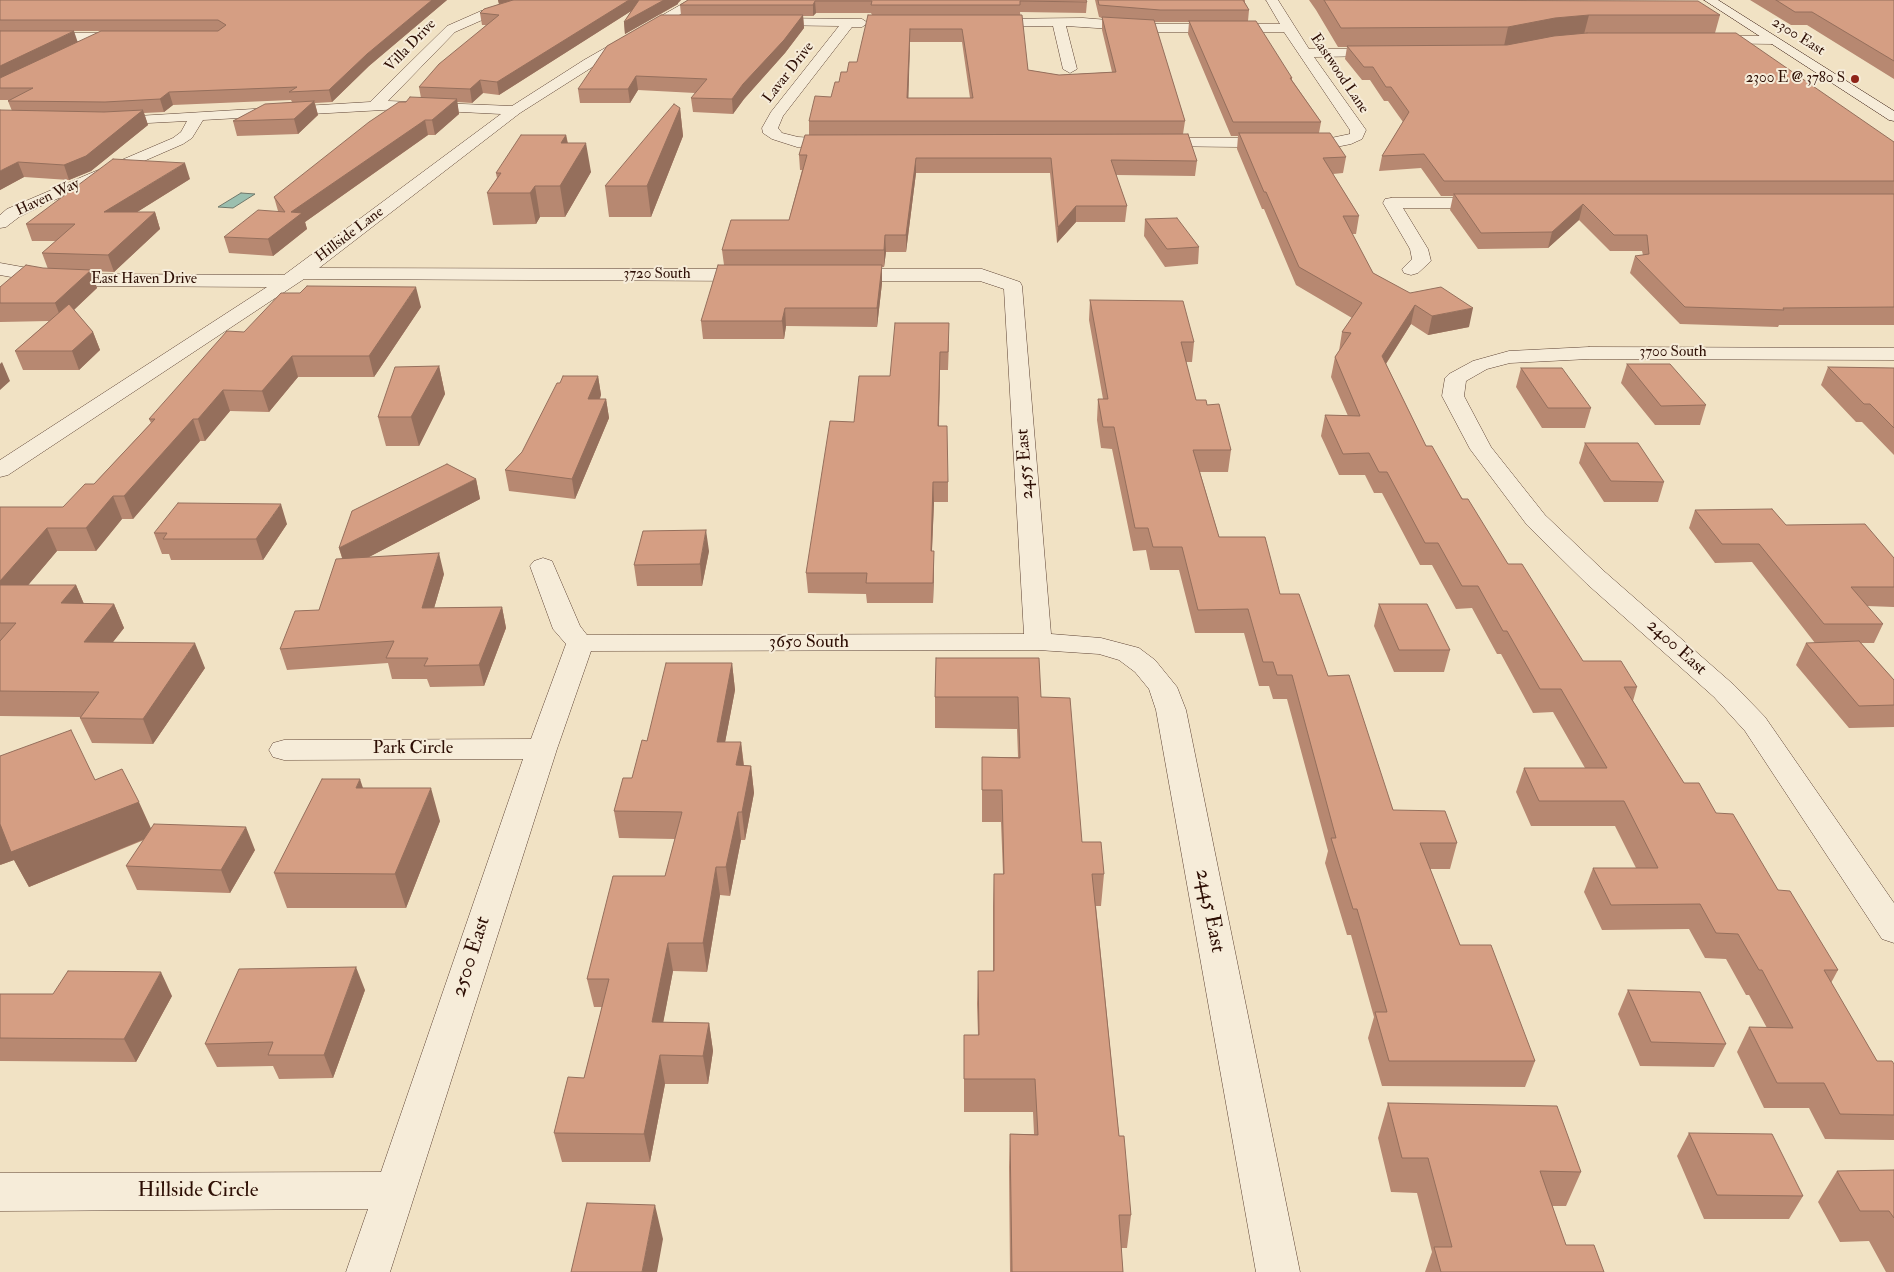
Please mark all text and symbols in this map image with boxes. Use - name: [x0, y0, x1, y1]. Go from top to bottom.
- street label: 2300 East: [1768, 14, 1828, 60]
- street label: Villa Drive: [382, 16, 440, 76]
- street label: Eastwood Lane: [1306, 31, 1372, 117]
- street label: Lavar Drive: [760, 39, 818, 107]
- place label: 2300 E @ 3780 S: [1746, 70, 1845, 88]
- marker: 2300 E @ 3780 S: [1849, 73, 1861, 85]
- street label: Haven Way: [13, 175, 83, 221]
- street label: Hillside Lane: [312, 203, 388, 267]
- street label: 3720 South: [623, 266, 691, 284]
- street label: East Haven Drive: [91, 271, 197, 289]
- street label: 3700 South: [1639, 344, 1707, 362]
- street label: 2455 East: [1013, 428, 1039, 500]
- street label: 2400 East: [1641, 615, 1711, 681]
- street label: 3650 South: [769, 632, 849, 654]
- street label: Park Circle: [373, 738, 453, 760]
- street label: 2445 East: [1189, 867, 1229, 955]
- street label: 2500 East: [447, 913, 497, 1001]
- street label: Hillside Circle: [138, 1178, 258, 1204]

